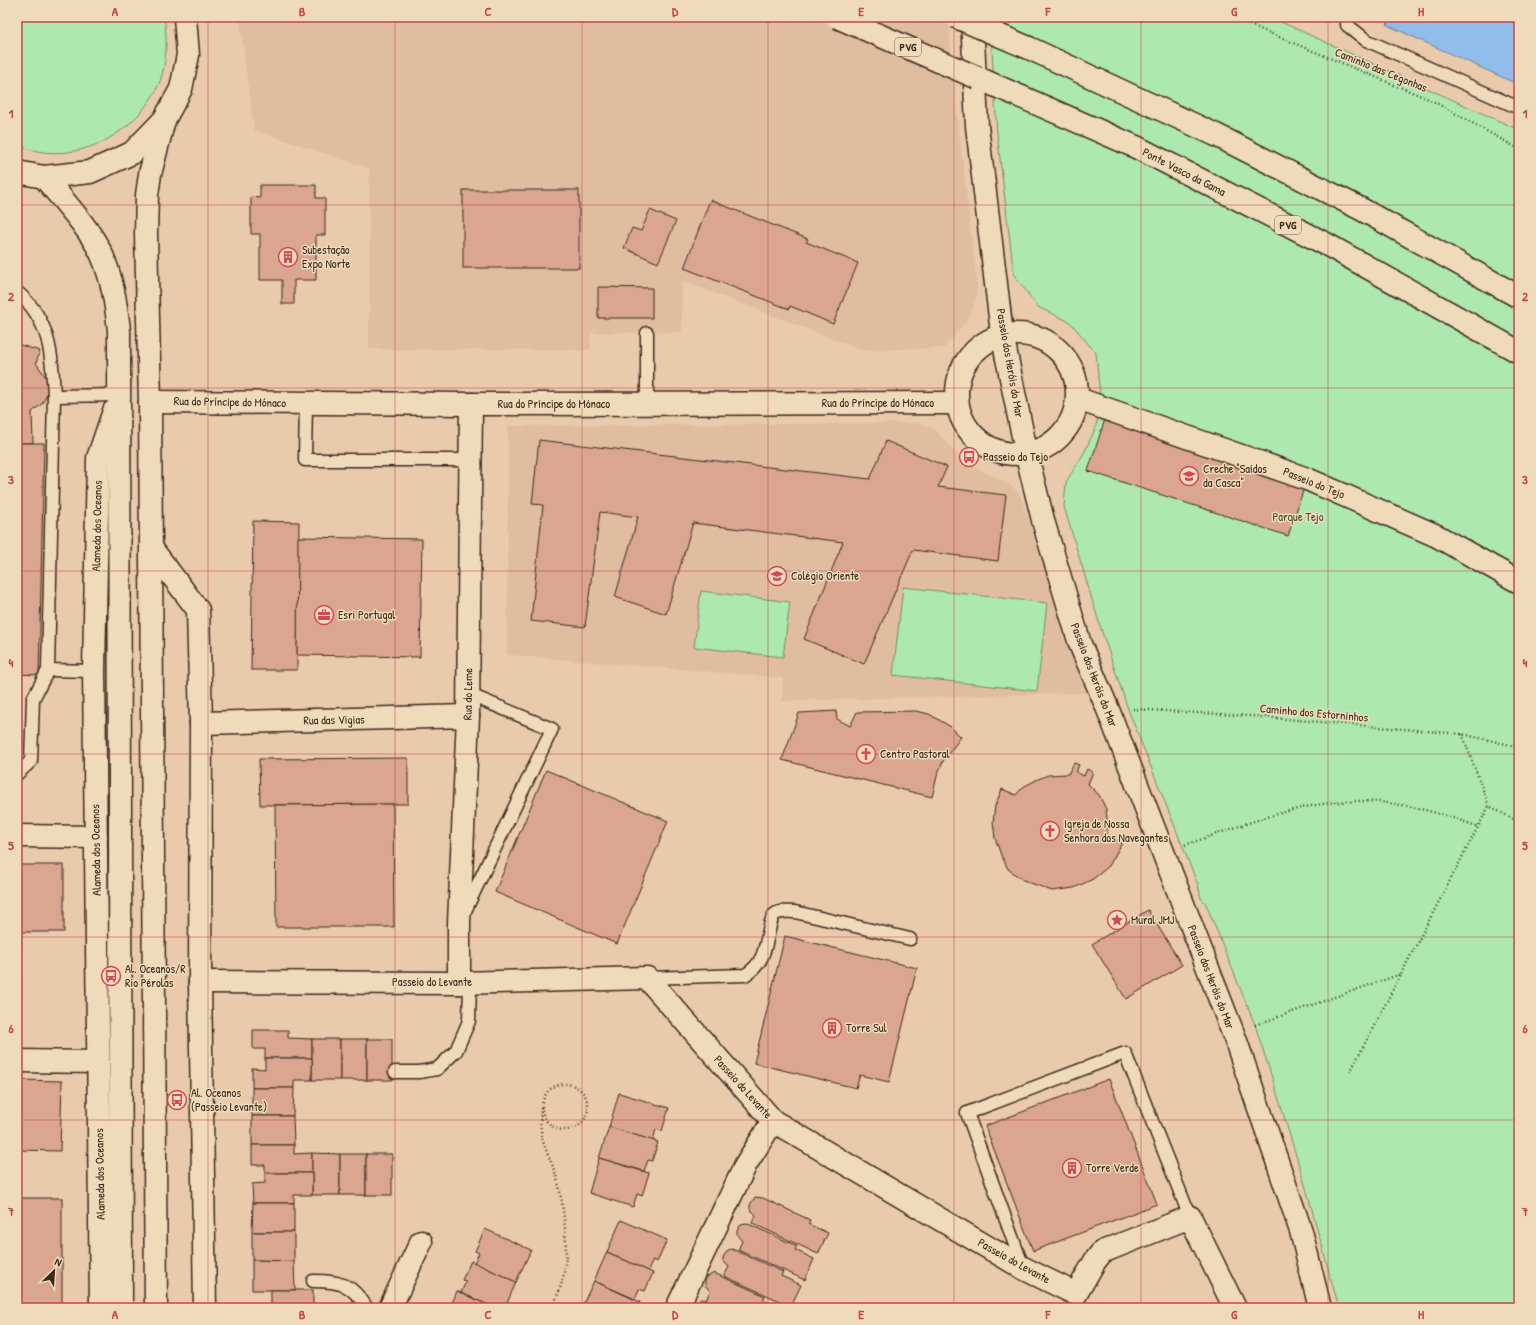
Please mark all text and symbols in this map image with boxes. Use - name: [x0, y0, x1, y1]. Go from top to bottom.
- text: A: [112, 2, 119, 20]
- text: B: [299, 2, 306, 20]
- text: C: [484, 2, 492, 20]
- text: D: [672, 2, 679, 20]
- text: E: [858, 2, 864, 20]
- text: F: [1045, 2, 1052, 20]
- text: G: [1231, 2, 1238, 20]
- text: H: [1418, 2, 1424, 20]
- road number: PVG: [895, 38, 921, 56]
- street label: Caminho das Cegonhas: [1332, 43, 1430, 96]
- text: 1: [9, 104, 14, 122]
- text: 1: [1523, 104, 1528, 122]
- street label: Ponte Vasco da Gama: [1140, 143, 1229, 200]
- road number: PVG: [1275, 216, 1301, 234]
- place label: Subestação Expo Norte: [302, 241, 350, 272]
- building icon: Subestação Expo Norte: [277, 246, 299, 268]
- text: 2: [8, 287, 15, 305]
- text: 2: [1522, 287, 1529, 305]
- street label: Passeio dos Heróis do Mar: [993, 307, 1029, 419]
- street label: Rua do Príncipe do Mónaco: [174, 392, 286, 411]
- street label: Rua do Príncipe do Mónaco: [822, 394, 934, 411]
- street label: Rua do Príncipe do Mónaco: [498, 395, 610, 412]
- bus stop icon: Passeio do Tejo: [958, 446, 980, 468]
- place label: Passeio do Tejo: [983, 448, 1048, 465]
- place label: Creche "Saídos da Casca": [1203, 460, 1267, 491]
- street label: Passeio do Tejo: [1281, 462, 1348, 503]
- school or university icon: Creche "Saídos da Casca": [1178, 465, 1200, 487]
- text: 3: [8, 470, 14, 488]
- text: 3: [1522, 470, 1528, 488]
- street label: Alameda dos Oceanos: [87, 480, 106, 572]
- park label: Parque Tejo: [1272, 508, 1324, 525]
- school or university icon: Colégio Oriente: [766, 565, 788, 587]
- place label: Colégio Oriente: [791, 567, 859, 584]
- office icon: Esri Portugal: [313, 604, 335, 626]
- place label: Esri Portugal: [338, 606, 396, 623]
- street label: Passeio dos Heróis do Mar: [1067, 620, 1122, 730]
- text: 4: [9, 653, 14, 671]
- text: 4: [1523, 653, 1528, 671]
- street label: Rua do Leme: [459, 668, 476, 720]
- street label: Caminho dos Estorninhos: [1259, 699, 1369, 726]
- street label: Rua das Vigias: [303, 710, 365, 729]
- church icon: Centro Pastoral: [855, 743, 877, 765]
- place label: Centro Pastoral: [880, 745, 951, 762]
- street label: Alameda dos Oceanos: [86, 804, 105, 896]
- place label: Igreja de Nossa Senhora dos Navegantes: [1064, 815, 1169, 846]
- church icon: Igreja de Nossa Senhora dos Navegantes: [1039, 820, 1061, 842]
- text: 5: [8, 836, 14, 854]
- text: 5: [1522, 836, 1528, 854]
- place icon: Mural JMJ: [1106, 909, 1128, 931]
- place label: Mural JMJ: [1131, 911, 1175, 928]
- street label: Passeio dos Heróis do Mar: [1184, 922, 1239, 1032]
- place label: Al. Oceanos/R Rio Pérolas: [125, 960, 186, 991]
- bus stop icon: Al. Oceanos/R Rio Pérolas: [100, 965, 122, 987]
- street label: Passeio do Levante: [392, 973, 472, 990]
- building icon: Torre Sul: [821, 1017, 843, 1039]
- text: 6: [8, 1019, 14, 1037]
- place label: Torre Sul: [846, 1019, 888, 1036]
- text: 6: [1522, 1019, 1528, 1037]
- street label: Passeio do Levante: [710, 1051, 777, 1122]
- place label: Al. Oceanos (Passeio Levante): [191, 1084, 267, 1115]
- bus stop icon: Al. Oceanos (Passeio Levante): [166, 1089, 188, 1111]
- street label: Alameda dos Oceanos: [90, 1128, 109, 1220]
- building icon: Torre Verde: [1061, 1157, 1083, 1179]
- place label: Torre Verde: [1086, 1159, 1139, 1176]
- text: 7: [7, 1202, 15, 1220]
- text: 7: [1521, 1202, 1529, 1220]
- street label: Passeio do Levante: [975, 1234, 1054, 1288]
- north arrow: [34, 1251, 74, 1291]
- text: N: [53, 1254, 64, 1270]
- text: A: [112, 1305, 119, 1323]
- text: B: [299, 1305, 306, 1323]
- text: C: [484, 1305, 492, 1323]
- text: D: [672, 1305, 679, 1323]
- text: E: [858, 1305, 864, 1323]
- text: F: [1045, 1305, 1052, 1323]
- text: G: [1231, 1305, 1238, 1323]
- text: H: [1418, 1305, 1424, 1323]

